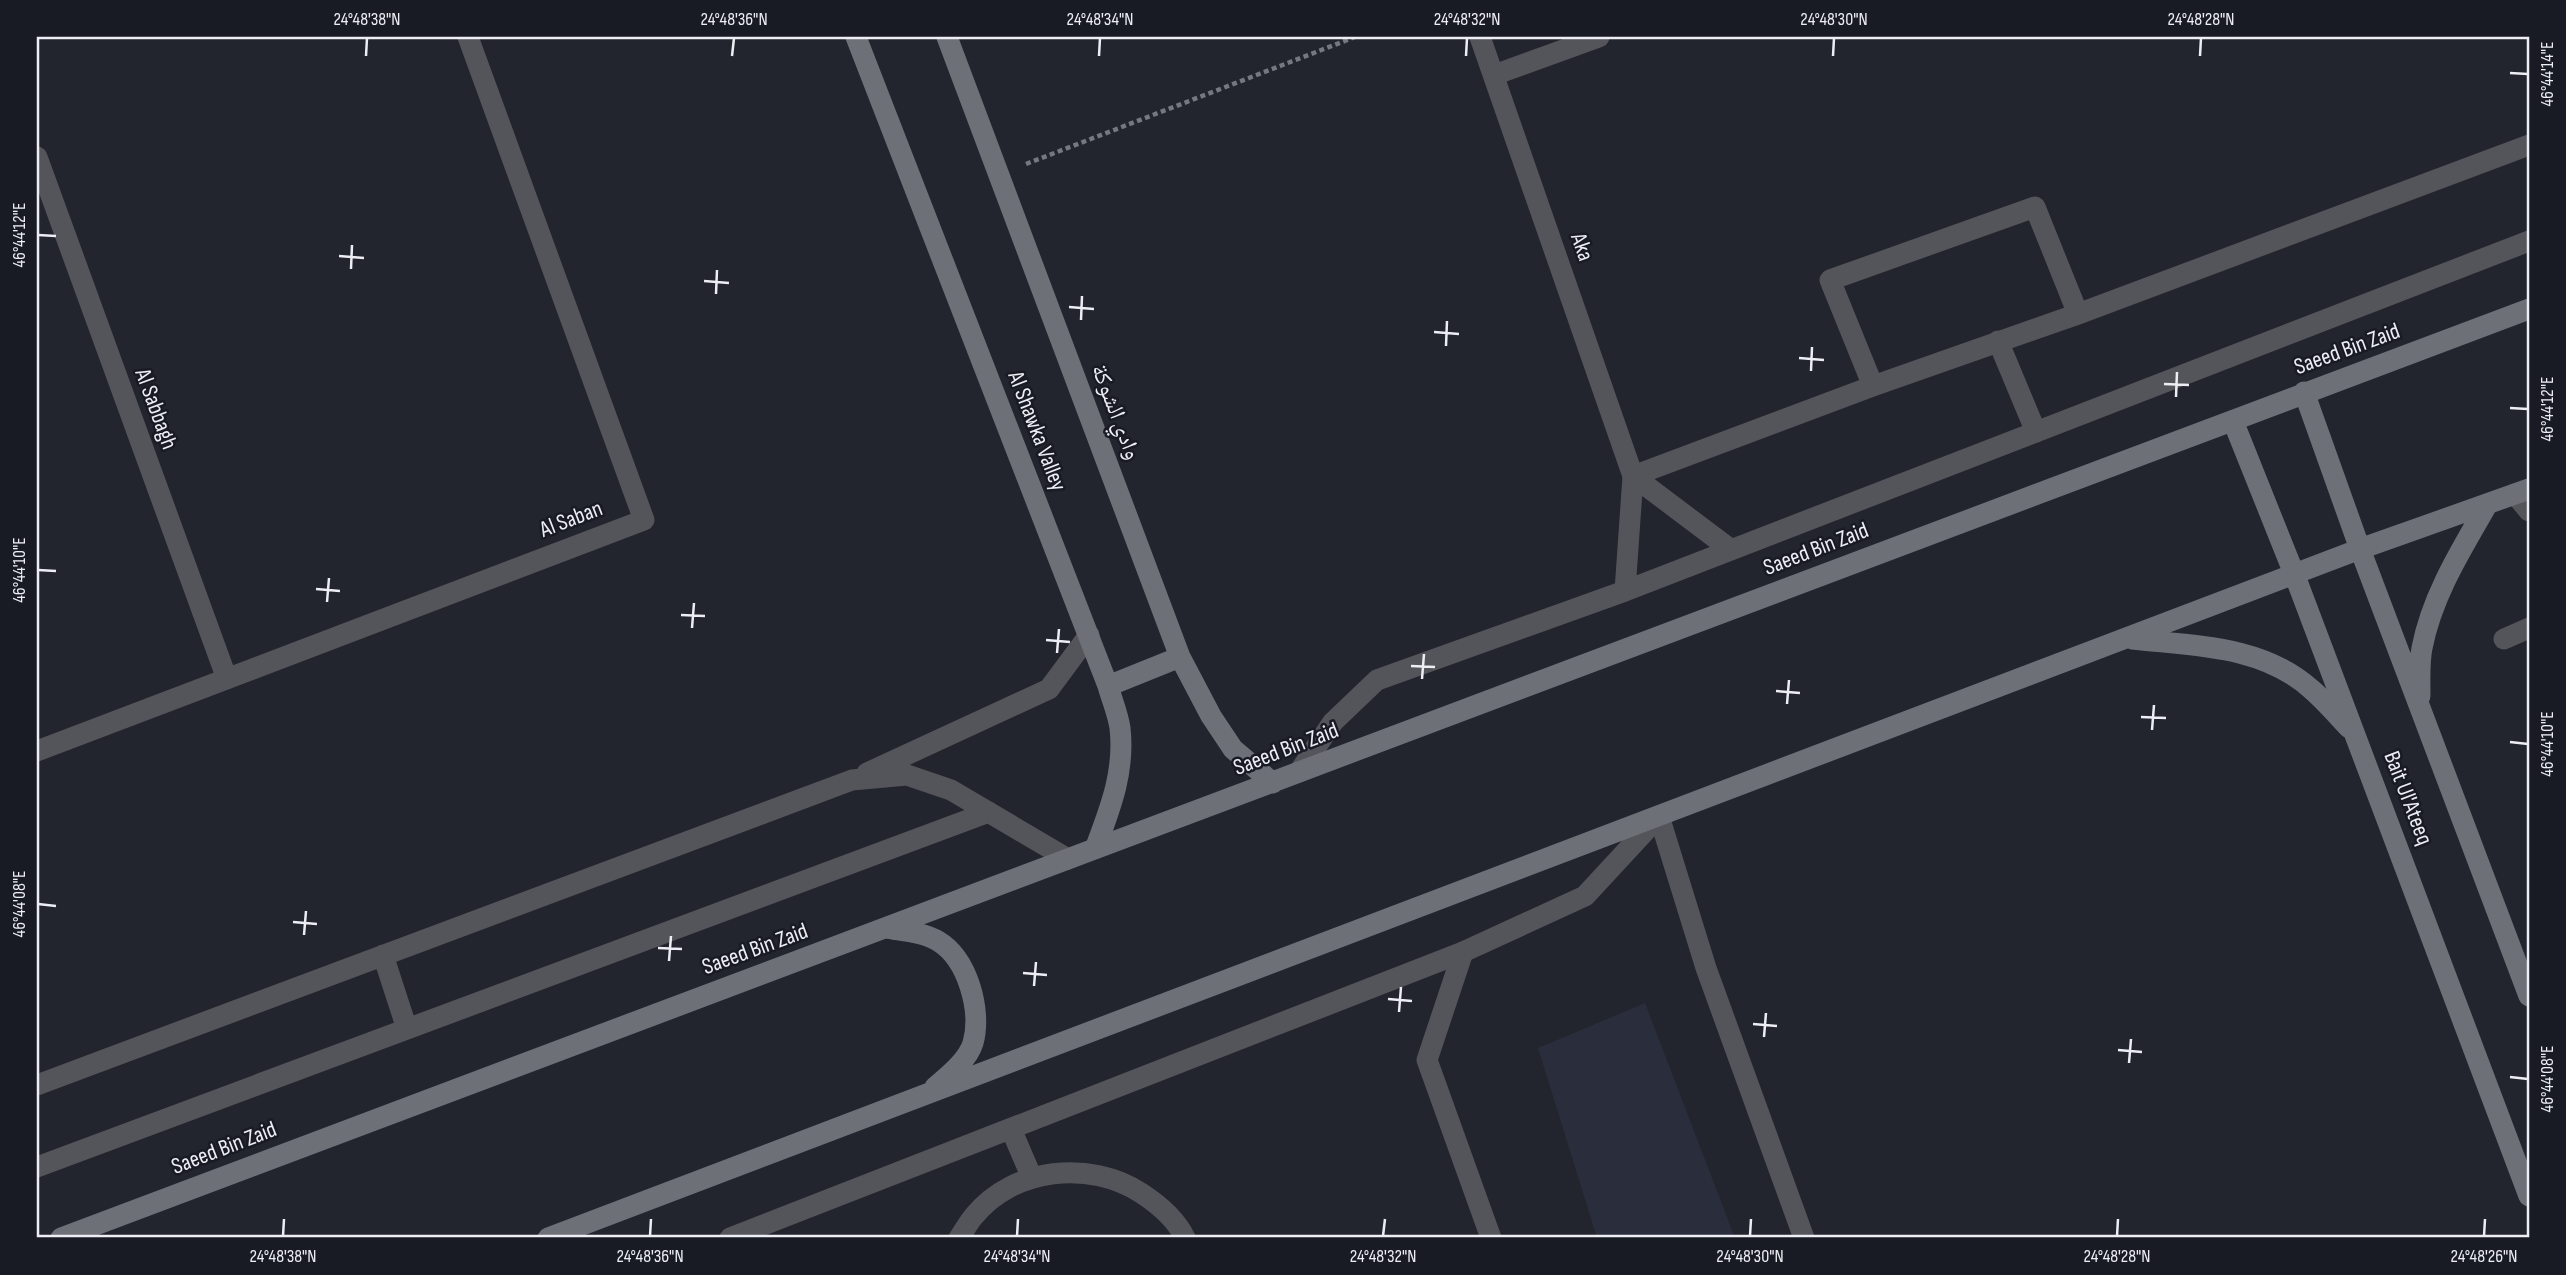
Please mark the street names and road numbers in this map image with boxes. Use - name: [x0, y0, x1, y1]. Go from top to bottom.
- street label: Aka: [1564, 228, 1600, 265]
- street label: Saeed Bin Zaid: [2290, 317, 2404, 381]
- street label: وادي الشوكة: [1081, 360, 1147, 465]
- street label: Al Sabbagh: [128, 364, 183, 453]
- street label: Al Shawka Valley: [1001, 366, 1073, 495]
- street label: Al Saban: [535, 494, 606, 544]
- street label: Saeed Bin Zaid: [1759, 516, 1873, 582]
- street label: Saeed Bin Zaid: [1229, 716, 1343, 782]
- street label: Bait Ul'Ateeq: [2377, 747, 2439, 849]
- street label: Saeed Bin Zaid: [698, 917, 812, 981]
- street label: Saeed Bin Zaid: [167, 1115, 281, 1181]

